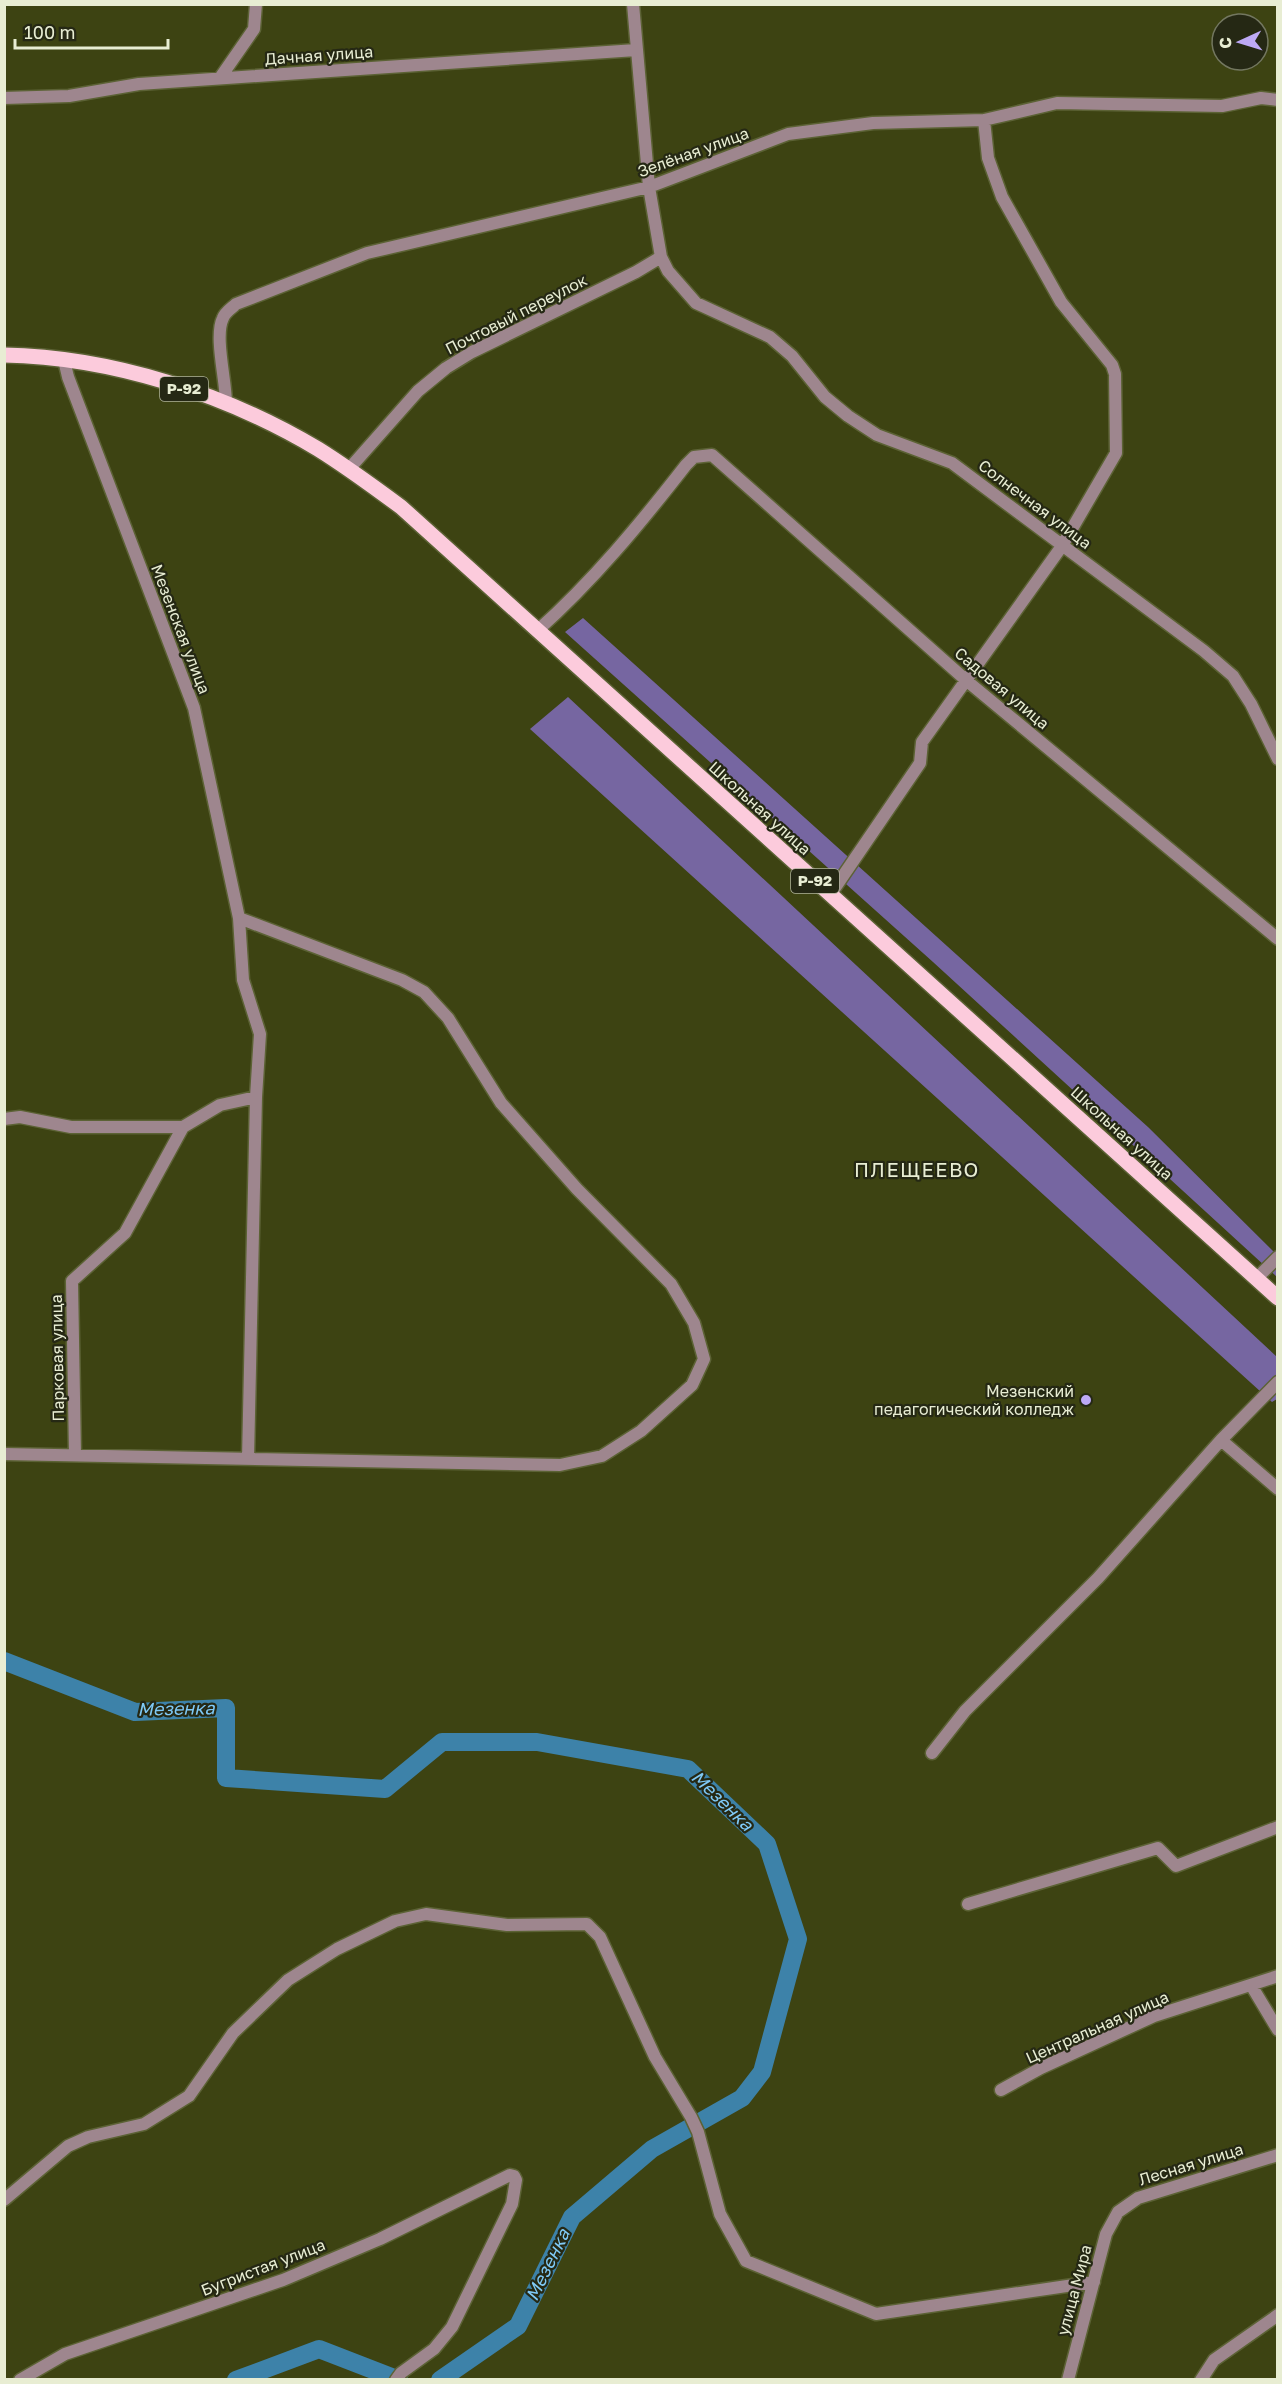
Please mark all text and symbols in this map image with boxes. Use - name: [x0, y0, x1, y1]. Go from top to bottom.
- scale bar: [15, 12, 168, 50]
- north arrow: [1210, 12, 1270, 72]
- text: 100 m: [24, 21, 75, 43]
- text: С: [1215, 37, 1235, 49]
- street label: Дачная улица: [264, 41, 374, 69]
- street label: Зелёная улица: [635, 123, 751, 181]
- street label: Почтовый переулок: [442, 270, 590, 358]
- road number: Р-92: [160, 377, 208, 401]
- street label: Солнечная улица: [975, 455, 1095, 553]
- street label: Мезенская улица: [147, 561, 215, 697]
- street label: Садовая улица: [951, 643, 1053, 733]
- street label: Школьная улица: [705, 757, 815, 859]
- road number: Р-92: [791, 869, 839, 893]
- street label: Школьная улица: [1067, 1082, 1177, 1184]
- district label: ПЛЕЩЕЕВО: [854, 1157, 980, 1181]
- street label: Парковая улица: [46, 1294, 68, 1422]
- place label: Мезенский педагогический колледж: [874, 1381, 1074, 1419]
- marker: Мезенский педагогический колледж: [1079, 1393, 1093, 1407]
- water label: Мезенка: [137, 1696, 216, 1720]
- water label: Мезенка: [687, 1766, 759, 1836]
- street label: Центральная улица: [1022, 1986, 1172, 2068]
- street label: Лесная улица: [1136, 2139, 1246, 2189]
- water label: Мезенка: [520, 2224, 574, 2304]
- street label: Бугристая улица: [198, 2234, 328, 2300]
- street label: улица Мира: [1052, 2242, 1096, 2338]

